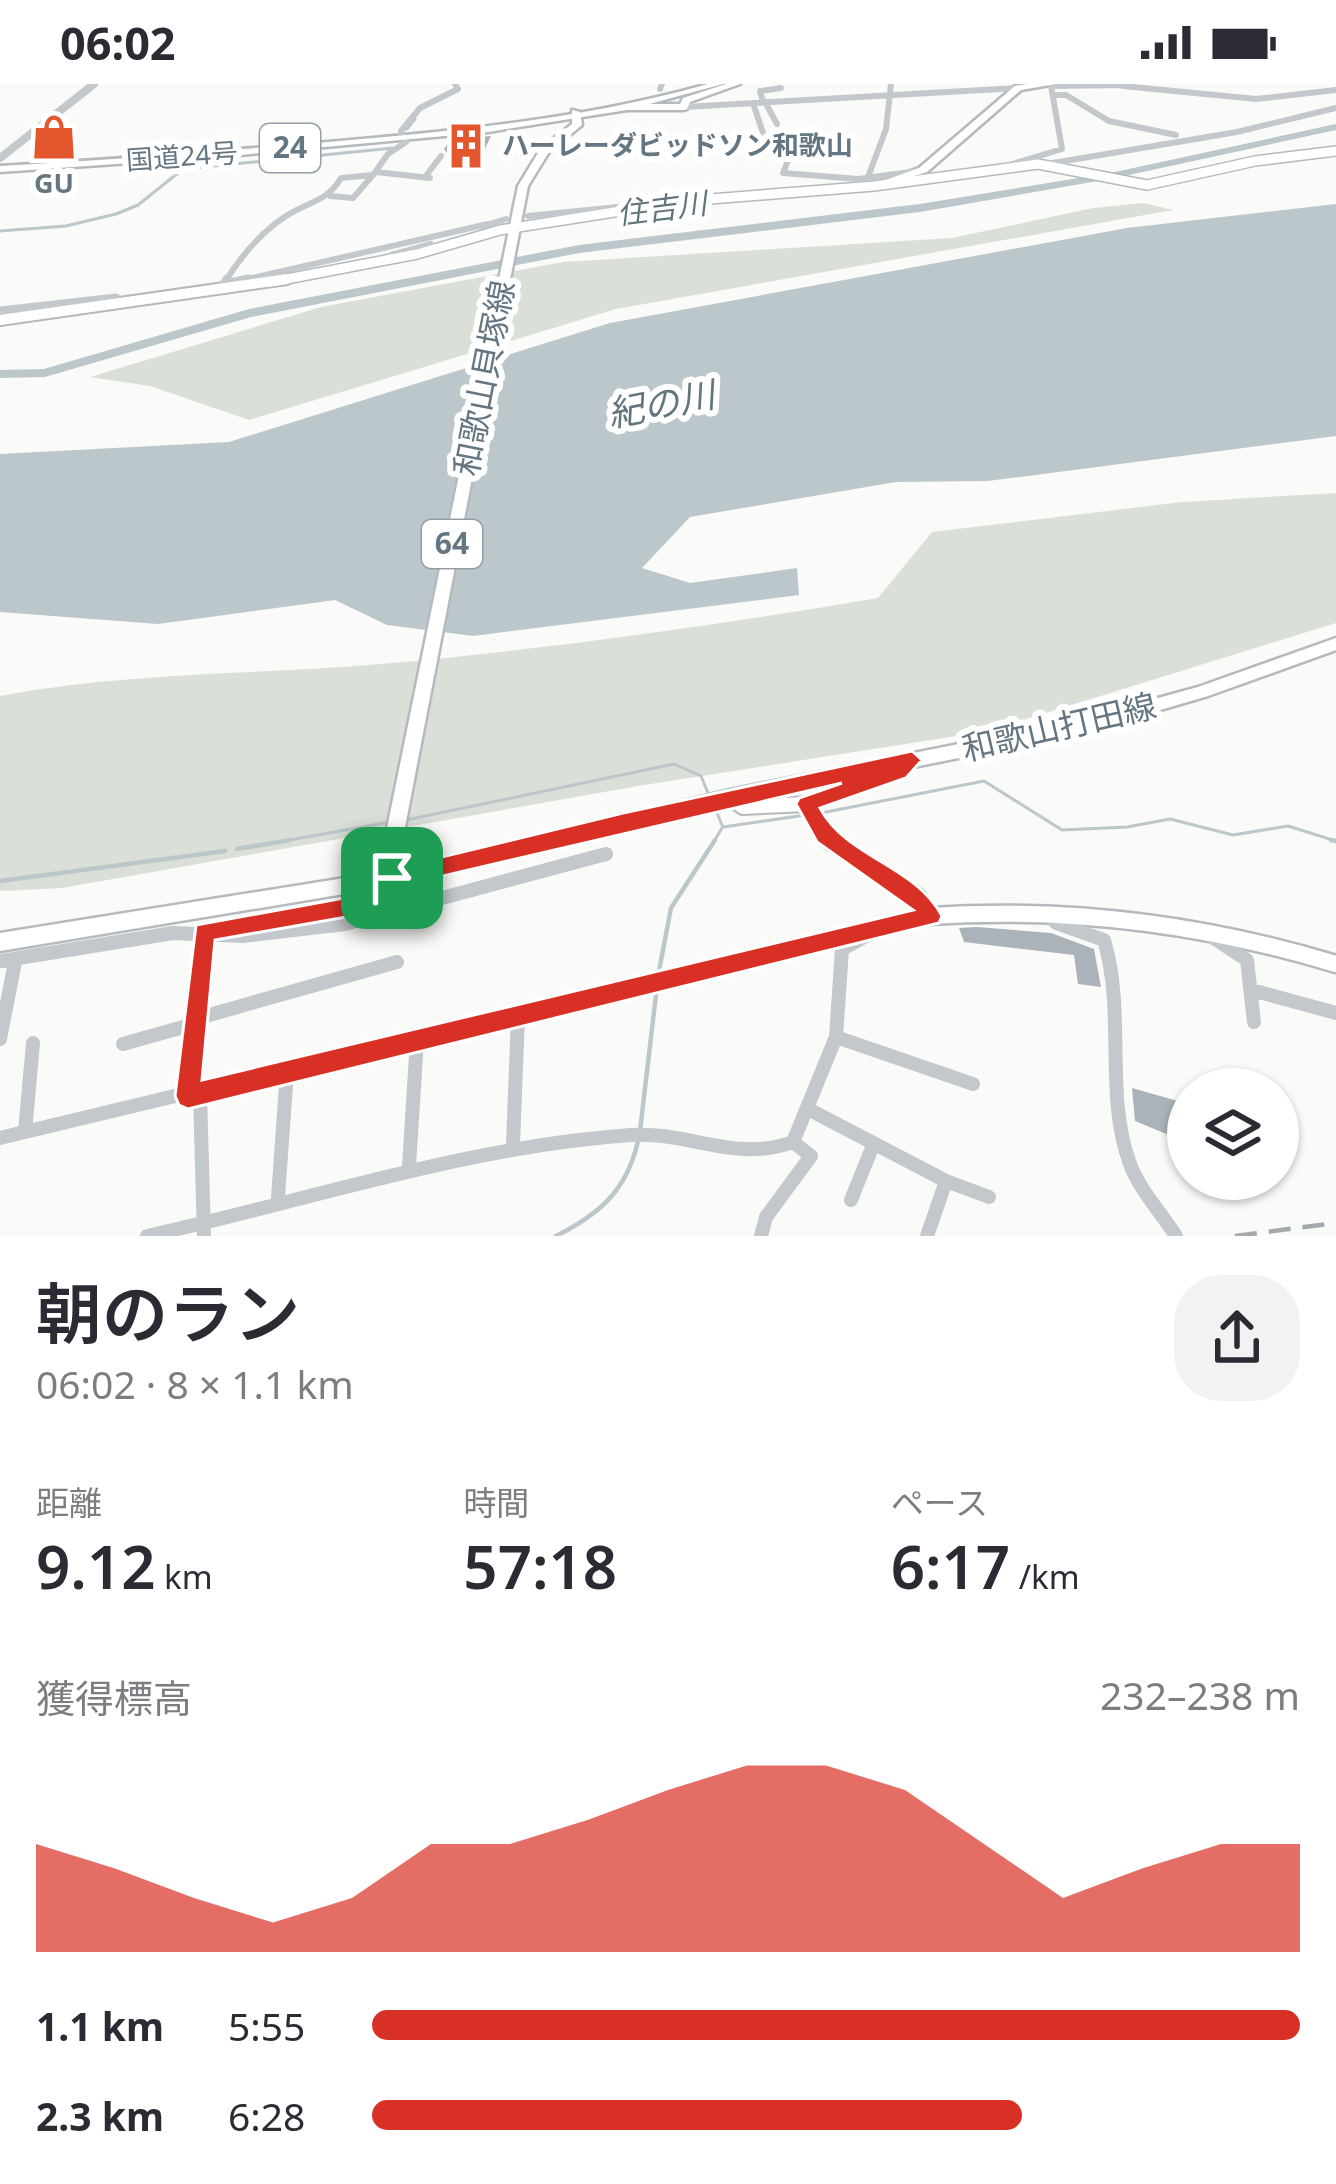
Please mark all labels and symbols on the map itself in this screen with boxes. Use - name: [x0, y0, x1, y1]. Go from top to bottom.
- shop icon: GU: [29, 112, 79, 162]
- building icon: ハーレーダビッドソン和歌山: [441, 121, 491, 171]
- road number: 24: [260, 124, 320, 172]
- place label: ハーレーダビッドソン和歌山: [502, 126, 853, 163]
- street label: 国道24号: [125, 133, 239, 178]
- place label: GU: [34, 164, 74, 201]
- water label: 住吉川: [615, 181, 712, 233]
- street label: 和歌山貝塚線: [443, 276, 524, 479]
- water label: 紀の川: [603, 368, 723, 438]
- road number: 64: [422, 520, 482, 568]
- street label: 和歌山打田線: [957, 682, 1160, 771]
- pin: [341, 827, 443, 929]

